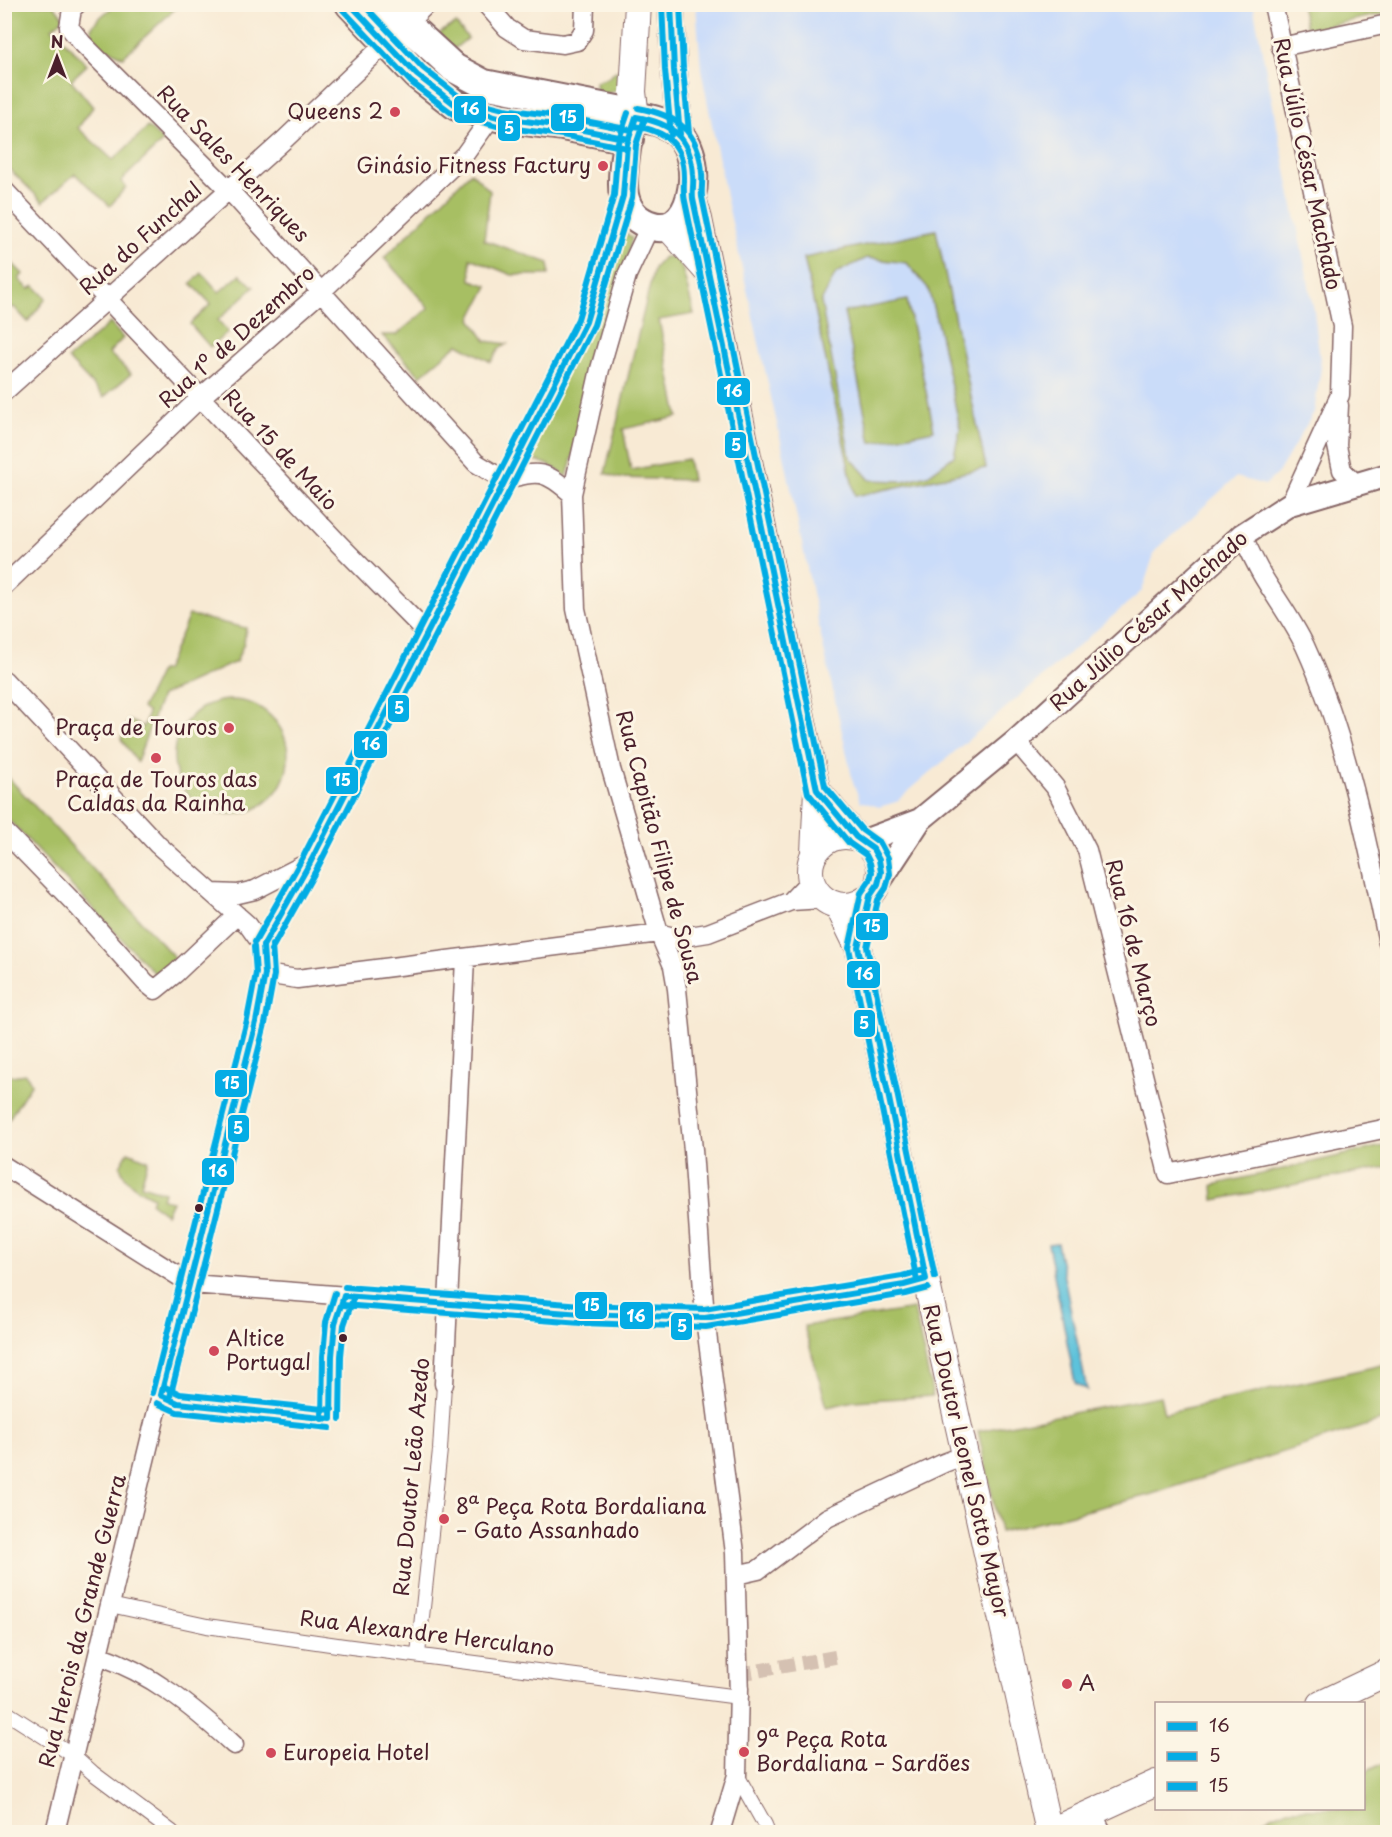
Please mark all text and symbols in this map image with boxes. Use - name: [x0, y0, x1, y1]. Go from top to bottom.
- north arrow: [27, 27, 87, 87]
- text: N: [51, 29, 63, 53]
- street label: Rua Júlio César Machado: [1267, 34, 1351, 293]
- street label: Rua Sales Henriques: [151, 77, 318, 248]
- place label: Queens 2: [287, 94, 383, 126]
- line badge: 16: [453, 95, 487, 124]
- text: 16: [461, 96, 479, 120]
- line badge: 15: [550, 103, 585, 132]
- text: 15: [559, 104, 577, 128]
- marker: Queens 2: [388, 105, 402, 119]
- line badge: 5: [497, 114, 521, 142]
- text: 5: [504, 115, 514, 139]
- place label: Ginásio Fitness Factury: [356, 148, 591, 180]
- marker: Ginásio Fitness Factury: [596, 159, 610, 173]
- street label: Rua do Funchal: [71, 173, 208, 302]
- street label: Rua 1º de Dezembro: [151, 257, 321, 414]
- line badge: 16: [716, 377, 751, 406]
- text: 16: [724, 378, 742, 402]
- street label: Rua 15 de Maio: [216, 381, 347, 517]
- line badge: 5: [724, 431, 747, 459]
- text: 5: [731, 432, 741, 456]
- street label: Rua Júlio César Machado: [1041, 522, 1254, 717]
- line badge: 5: [387, 694, 410, 723]
- text: 5: [394, 695, 404, 719]
- street label: Rua Capitão Filipe de Sousa: [609, 706, 713, 987]
- place label: Praça de Touros: [55, 710, 217, 742]
- marker: Praça de Touros: [222, 721, 236, 735]
- line badge: 16: [353, 730, 388, 759]
- text: 16: [362, 731, 380, 755]
- marker: Praça de Touros das Caldas da Rainha: [149, 751, 163, 765]
- place label: Praça de Touros das Caldas da Rainha: [55, 762, 257, 818]
- line badge: 15: [325, 766, 359, 795]
- text: 15: [333, 767, 351, 791]
- street label: Rua 16 de Março: [1099, 855, 1171, 1030]
- line badge: 15: [855, 912, 889, 941]
- text: 15: [863, 913, 881, 937]
- line badge: 16: [846, 960, 881, 989]
- text: 16: [855, 961, 873, 985]
- line badge: 5: [853, 1009, 876, 1038]
- text: 5: [859, 1010, 869, 1034]
- line badge: 15: [214, 1069, 248, 1098]
- text: 15: [222, 1070, 240, 1094]
- line badge: 5: [227, 1114, 250, 1143]
- text: 5: [233, 1115, 243, 1139]
- line badge: 16: [201, 1157, 235, 1186]
- text: 16: [209, 1158, 227, 1182]
- unlabelled marker: [193, 1202, 205, 1214]
- line badge: 15: [574, 1291, 608, 1320]
- text: 15: [582, 1292, 600, 1316]
- line badge: 16: [619, 1301, 654, 1330]
- street label: Rua Doutor Leonel Sotto Mayor: [916, 1301, 1020, 1621]
- text: 16: [627, 1303, 645, 1327]
- line badge: 5: [670, 1312, 693, 1341]
- text: 5: [677, 1313, 687, 1337]
- place label: Altice Portugal: [226, 1321, 311, 1377]
- unlabelled marker: [337, 1332, 349, 1344]
- marker: Altice Portugal: [207, 1344, 221, 1358]
- street label: Rua Doutor Leão Azedo: [384, 1356, 436, 1597]
- street label: Rua Herois da Grande Guerra: [29, 1470, 133, 1771]
- place label: 8ª Peça Rota Bordaliana – Gato Assanhado: [456, 1489, 706, 1545]
- marker: 8ª Peça Rota Bordaliana – Gato Assanhado: [437, 1512, 451, 1526]
- street label: Rua Alexandre Herculano: [298, 1601, 556, 1664]
- place label: A: [1079, 1666, 1095, 1698]
- marker: A: [1060, 1677, 1074, 1691]
- legend: [1155, 1702, 1365, 1810]
- text: 16: [1209, 1711, 1230, 1738]
- place label: 9ª Peça Rota Bordaliana – Sardões: [756, 1722, 970, 1778]
- place label: Europeia Hotel: [283, 1735, 430, 1767]
- text: 5: [1209, 1741, 1221, 1768]
- marker: 9ª Peça Rota Bordaliana – Sardões: [737, 1745, 751, 1759]
- marker: Europeia Hotel: [264, 1746, 278, 1760]
- text: 15: [1209, 1771, 1229, 1798]

